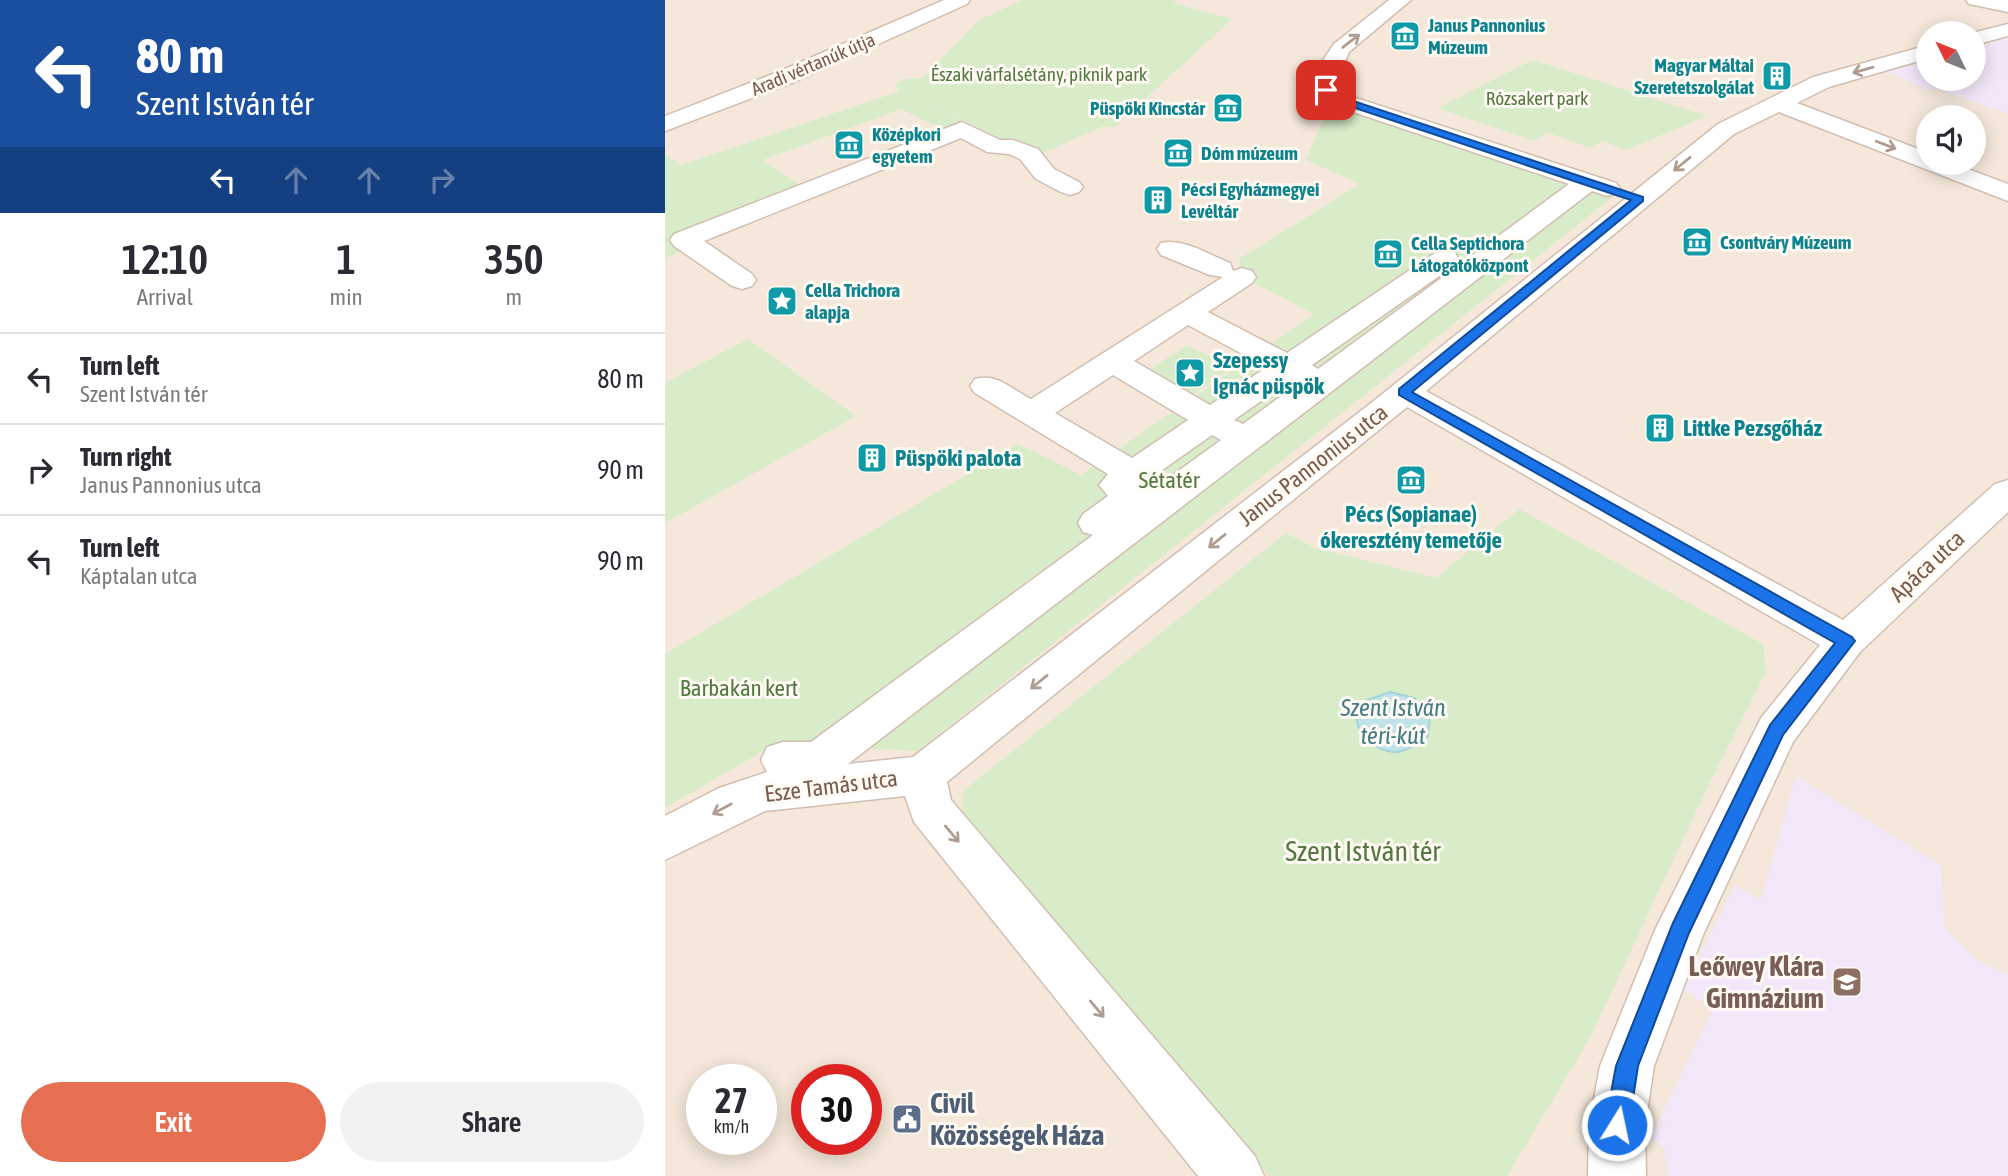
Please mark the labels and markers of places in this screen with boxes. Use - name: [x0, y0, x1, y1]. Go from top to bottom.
- place label: Janus Pannonius Múzeum: [1427, 14, 1546, 58]
- museum icon: Janus Pannonius Múzeum: [1388, 19, 1422, 53]
- place label: Magyar Máltai Szeretetszolgálat: [1634, 54, 1755, 98]
- building icon: Magyar Máltai Szeretetszolgálat: [1760, 59, 1794, 93]
- pin: [1296, 60, 1356, 120]
- museum icon: Püspöki Kincstár: [1211, 91, 1245, 125]
- place label: Püspöki Kincstár: [1090, 97, 1205, 119]
- place label: Középkori egyetem: [872, 123, 941, 167]
- museum icon: Középkori egyetem: [832, 128, 866, 162]
- museum icon: Dóm múzeum: [1161, 136, 1195, 170]
- place label: Dóm múzeum: [1201, 142, 1298, 164]
- place label: Pécsi Egyházmegyei Levéltár: [1181, 178, 1319, 222]
- building icon: Pécsi Egyházmegyei Levéltár: [1141, 183, 1175, 217]
- museum icon: Csontváry Múzeum: [1680, 225, 1714, 259]
- place label: Csontváry Múzeum: [1720, 231, 1851, 253]
- place label: Cella Septichora Látogatóközpont: [1411, 232, 1529, 276]
- museum icon: Cella Septichora Látogatóközpont: [1371, 237, 1405, 271]
- place label: Cella Trichora alapja: [805, 279, 900, 323]
- place icon: Cella Trichora alapja: [765, 284, 799, 318]
- place label: Szepessy Ignác püspök: [1213, 347, 1325, 399]
- place icon: Szepessy Ignác püspök: [1173, 356, 1207, 390]
- building icon: Littke Pezsgőház: [1643, 411, 1677, 445]
- place label: Littke Pezsgőház: [1683, 415, 1823, 441]
- building icon: Püspöki palota: [855, 441, 889, 475]
- place label: Püspöki palota: [895, 445, 1022, 471]
- museum icon: Pécs (Sopianae) ókeresztény temetője: [1394, 463, 1428, 497]
- place label: Pécs (Sopianae) ókeresztény temetője: [1320, 501, 1502, 553]
- place label: Leőwey Klára Gimnázium: [1689, 950, 1824, 1014]
- school or university icon: Leőwey Klára Gimnázium: [1830, 965, 1864, 999]
- place label: Civil Közösségek Háza: [930, 1087, 1104, 1151]
- public building icon: Civil Közösségek Háza: [890, 1102, 924, 1136]

